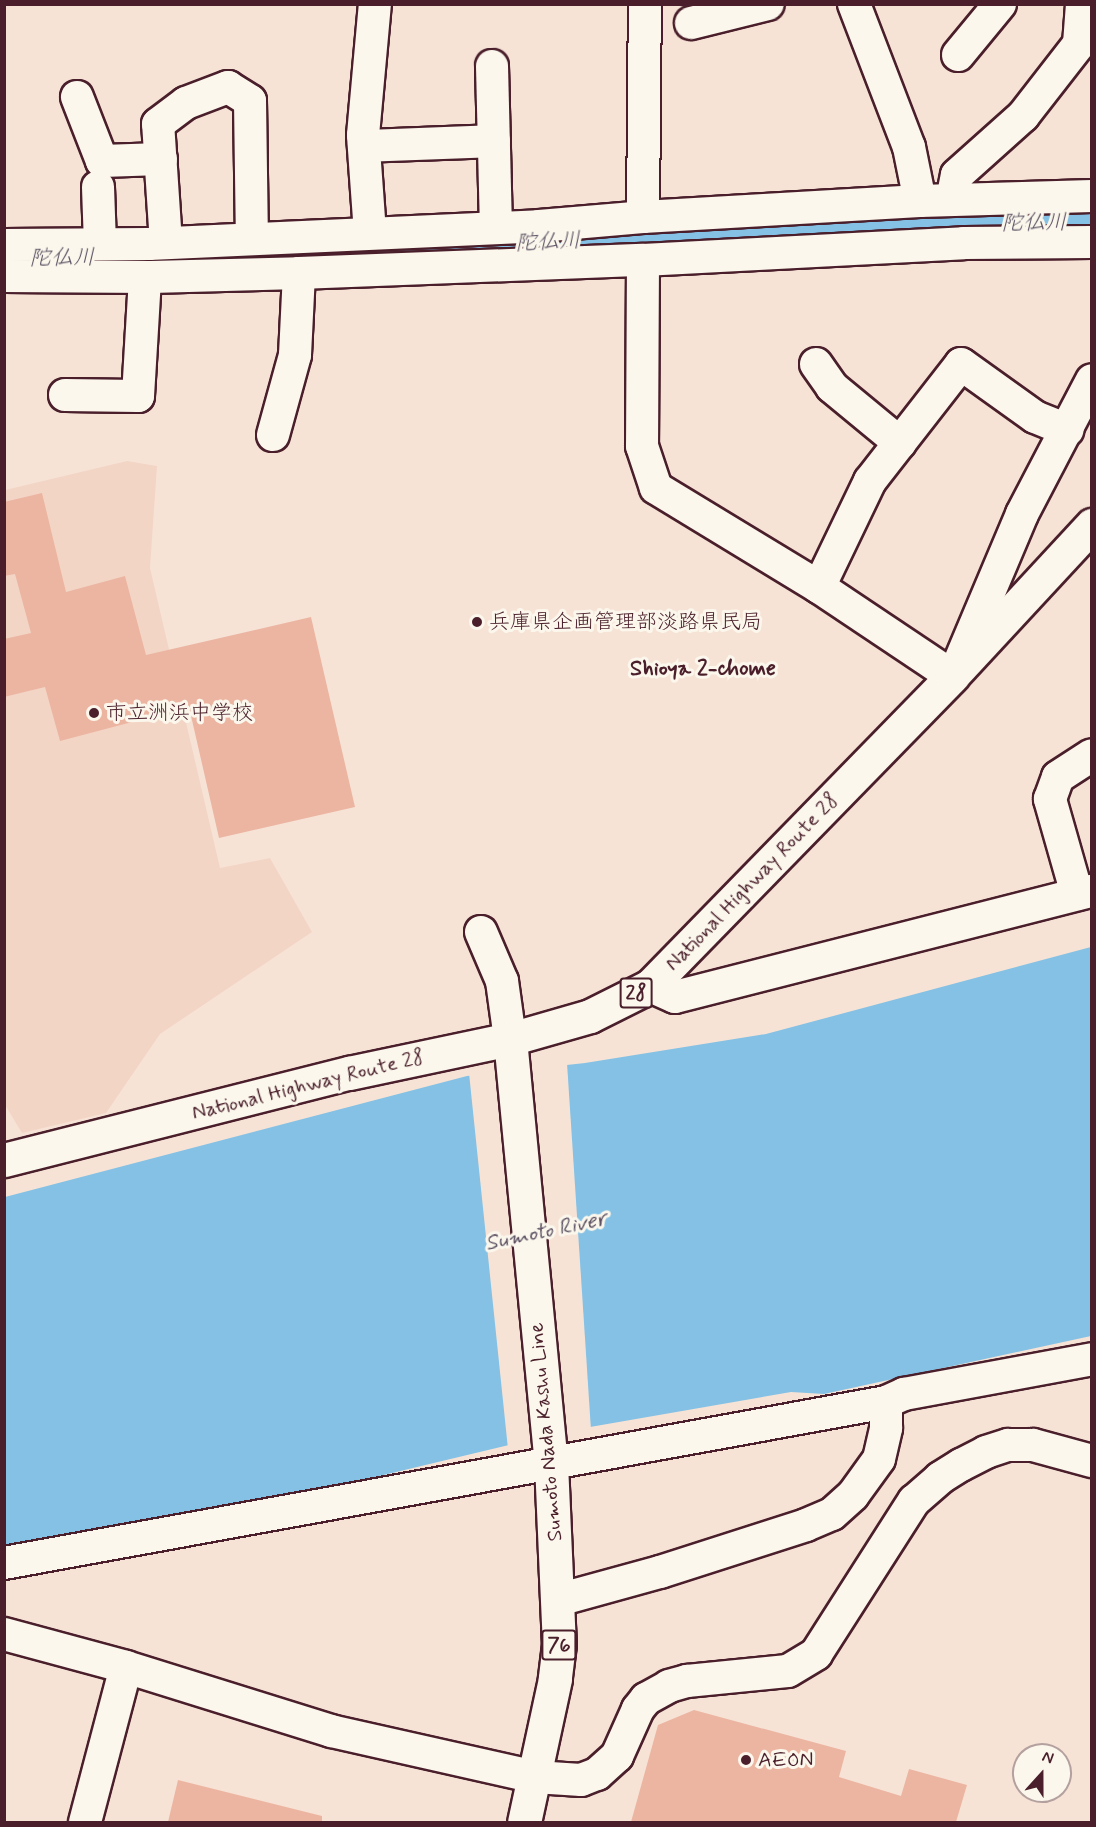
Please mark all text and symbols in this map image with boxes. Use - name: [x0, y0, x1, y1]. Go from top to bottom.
- water label: 陀仏川: [1001, 210, 1067, 238]
- water label: 陀仏川: [514, 228, 582, 258]
- water label: 陀仏川: [29, 245, 95, 273]
- place label: 兵庫県企画管理部淡路県民局: [489, 609, 762, 635]
- marker: 兵庫県企画管理部淡路県民局: [470, 615, 484, 629]
- district label: Shioya 2-chome: [630, 657, 776, 683]
- place label: 市立洲浜中学校: [106, 700, 253, 726]
- marker: 市立洲浜中学校: [87, 706, 101, 720]
- street label: National Highway Route 28: [663, 790, 841, 974]
- road number: 28: [620, 976, 652, 1010]
- street label: National Highway Route 28: [193, 1045, 423, 1125]
- water label: Sumoto River: [483, 1206, 609, 1258]
- street label: Sumoto Nada Kashu Line: [524, 1322, 568, 1542]
- road number: 76: [541, 1628, 577, 1662]
- north arrow: [1012, 1743, 1072, 1803]
- text: N: [1039, 1746, 1057, 1769]
- place label: AEON: [758, 1747, 813, 1773]
- marker: AEON: [739, 1753, 753, 1767]

